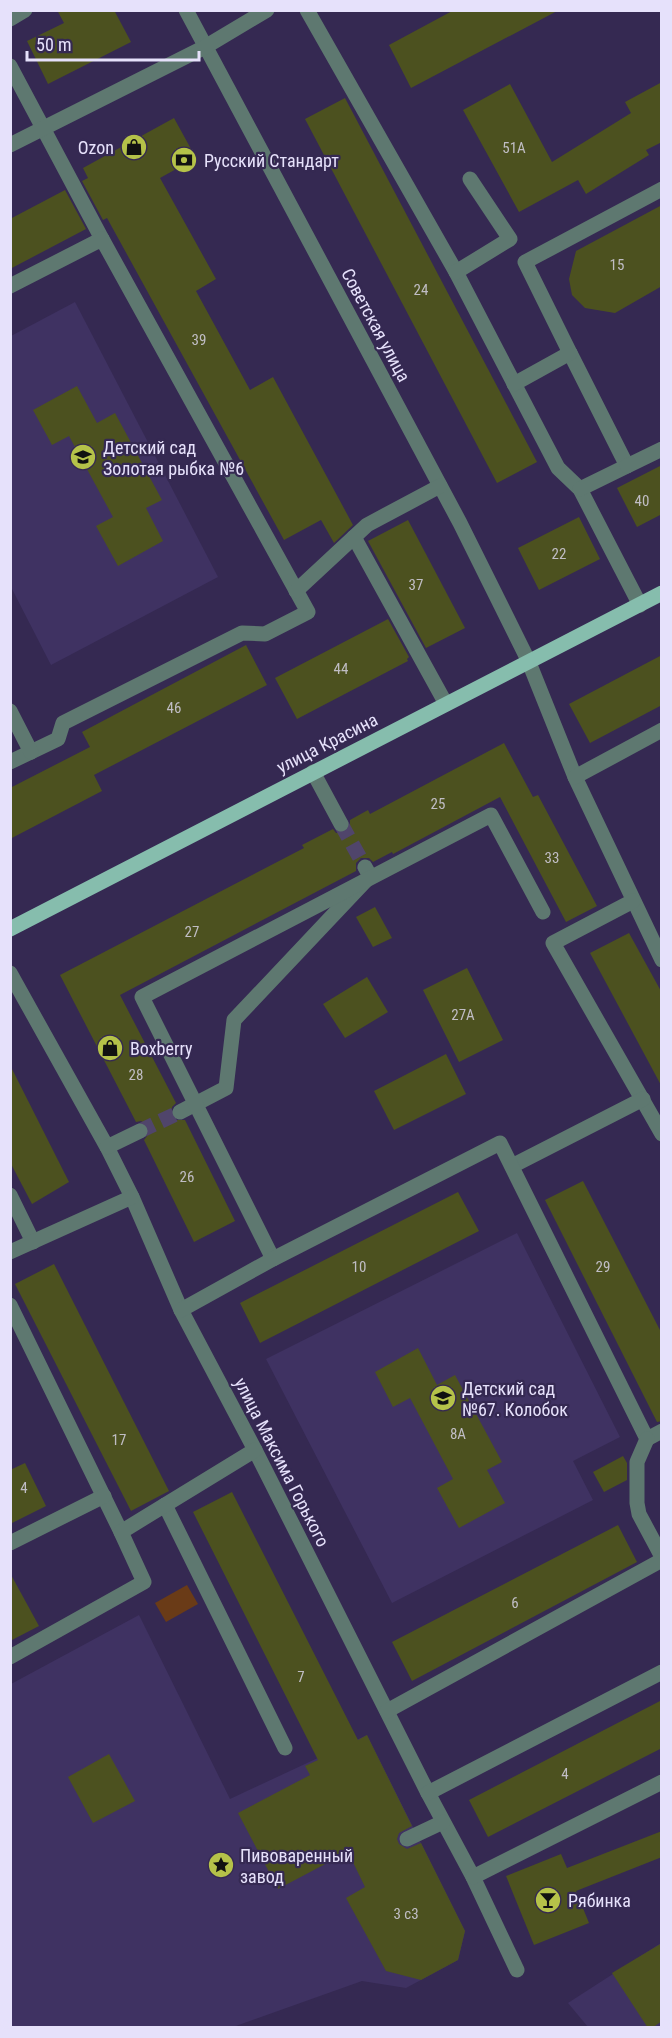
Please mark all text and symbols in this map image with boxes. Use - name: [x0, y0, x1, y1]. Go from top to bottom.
- scale bar: [27, 24, 200, 62]
- text: 50 m: [36, 34, 71, 55]
- shop icon: Ozon: [119, 132, 149, 162]
- place label: Ozon: [78, 137, 114, 158]
- house number: 51А: [502, 139, 526, 157]
- bank icon: Русский Стандарт: [169, 145, 199, 175]
- place label: Русский Стандарт: [204, 150, 339, 171]
- house number: 15: [610, 256, 624, 274]
- street label: Советская улица: [337, 265, 415, 385]
- house number: 24: [414, 281, 428, 299]
- house number: 39: [192, 331, 206, 349]
- place label: Детский сад Золотая рыбка №6: [103, 437, 244, 479]
- school or university icon: Детский сад Золотая рыбка №6: [68, 442, 98, 472]
- house number: 40: [635, 492, 649, 510]
- house number: 22: [552, 545, 566, 563]
- house number: 37: [409, 576, 423, 594]
- house number: 44: [334, 660, 348, 678]
- house number: 46: [167, 699, 181, 717]
- street label: улица Красина: [273, 709, 381, 777]
- house number: 25: [431, 795, 445, 813]
- house number: 33: [545, 849, 559, 867]
- house number: 27: [185, 923, 199, 941]
- house number: 27А: [451, 1006, 475, 1024]
- shop icon: Boxberry: [95, 1033, 125, 1063]
- place label: Boxberry: [130, 1038, 193, 1059]
- house number: 28: [129, 1066, 143, 1084]
- house number: 26: [180, 1168, 194, 1186]
- house number: 10: [352, 1258, 366, 1276]
- house number: 29: [596, 1258, 610, 1276]
- street label: улица Максима Горького: [230, 1374, 334, 1550]
- place label: Детский сад №67. Колобок: [462, 1378, 568, 1420]
- school or university icon: Детский сад №67. Колобок: [428, 1383, 458, 1413]
- house number: 8А: [450, 1425, 466, 1443]
- house number: 17: [112, 1431, 126, 1449]
- house number: 4: [20, 1479, 28, 1497]
- house number: 6: [511, 1594, 519, 1612]
- house number: 7: [297, 1668, 305, 1686]
- house number: 4: [561, 1765, 569, 1783]
- place label: Пивоваренный завод: [240, 1845, 353, 1887]
- place icon: Пивоваренный завод: [206, 1850, 236, 1880]
- bar icon: Рябинка: [533, 1885, 563, 1915]
- place label: Рябинка: [568, 1890, 631, 1911]
- house number: 3 с3: [393, 1905, 419, 1923]

